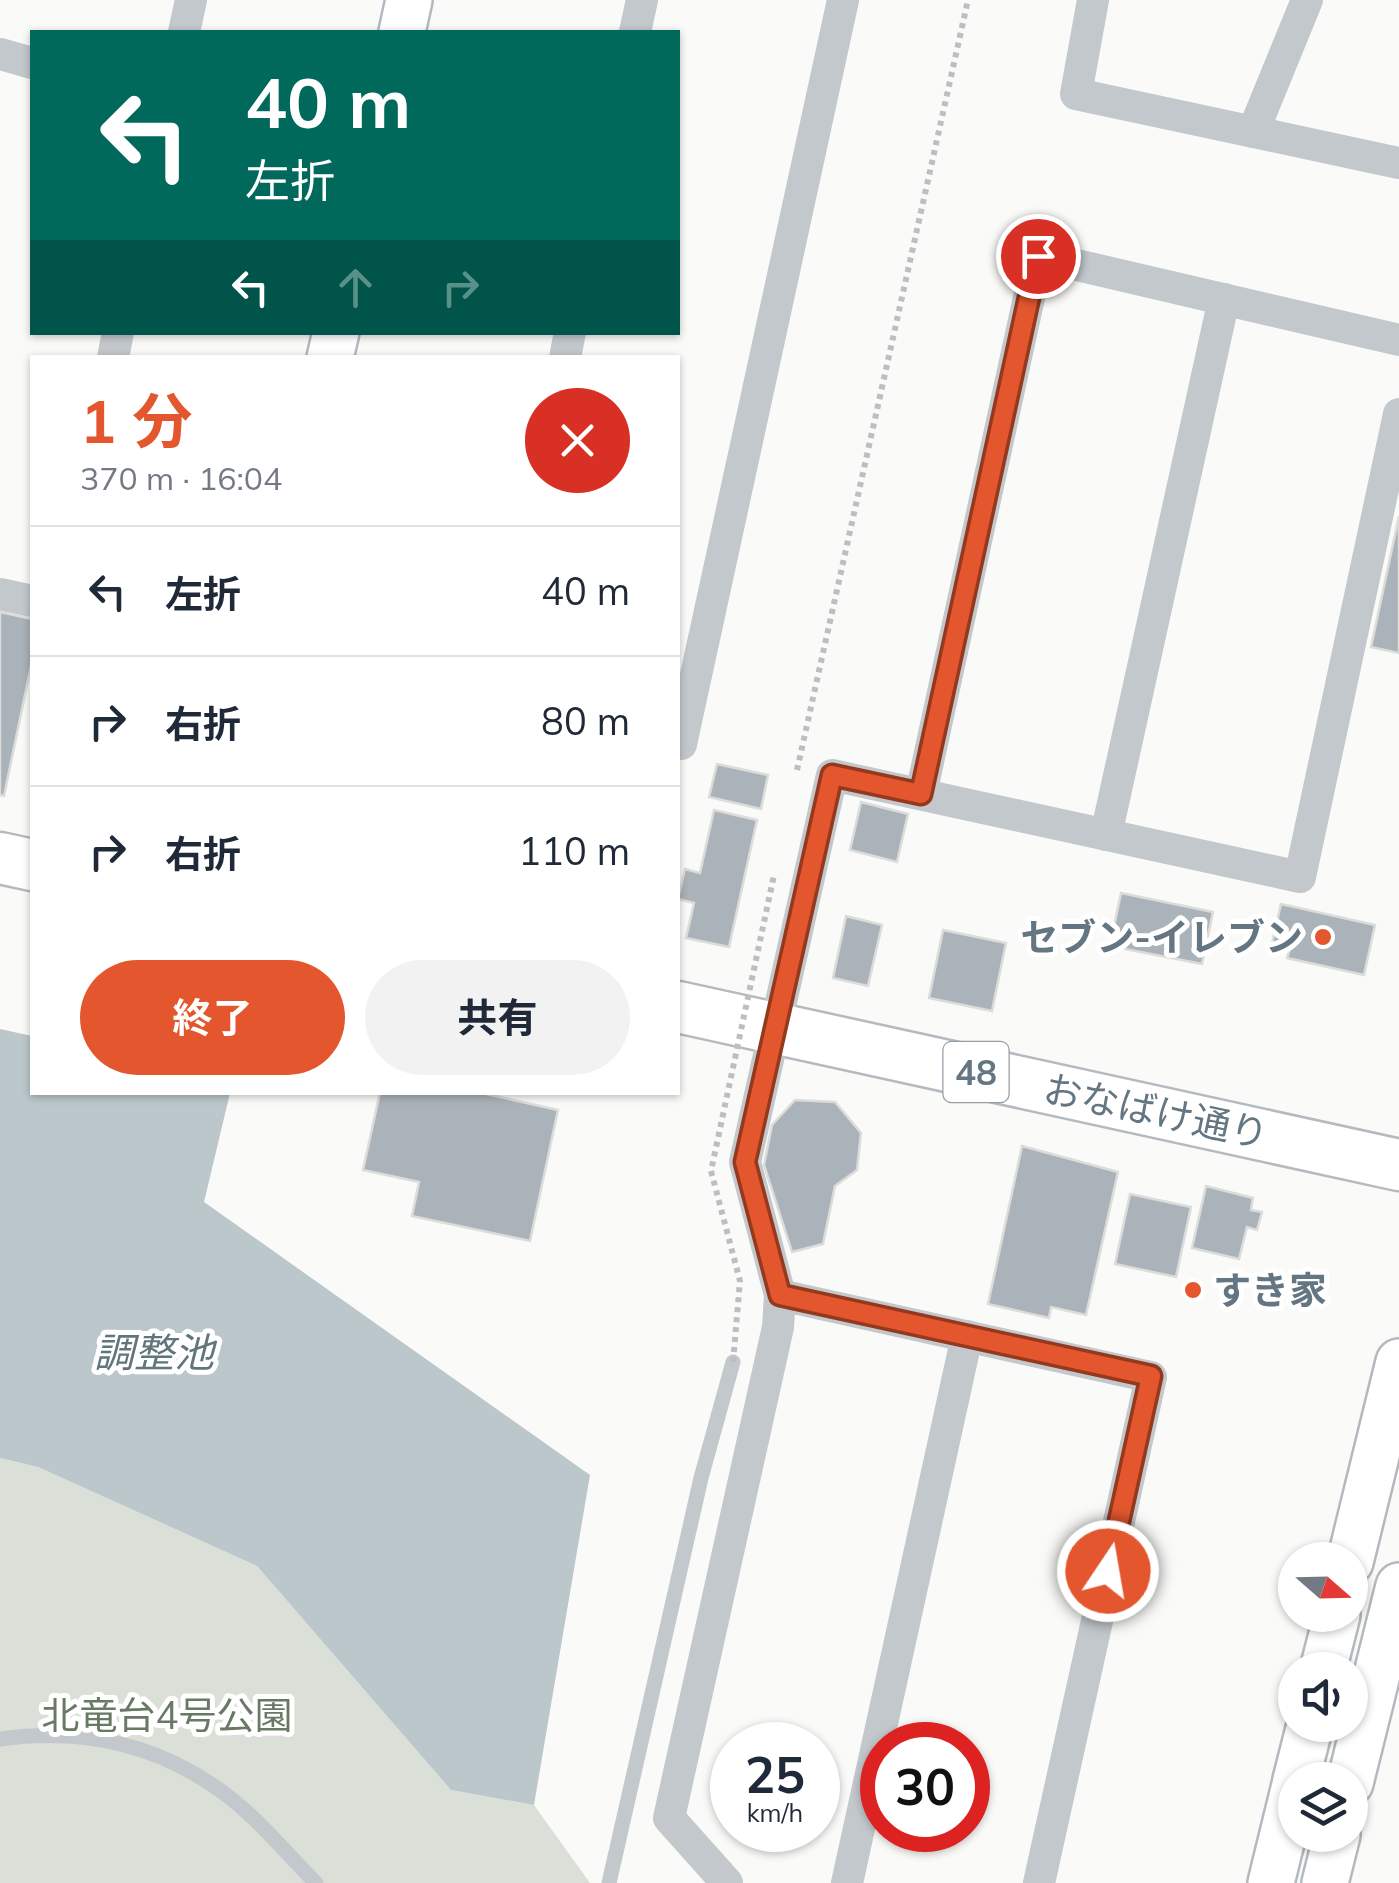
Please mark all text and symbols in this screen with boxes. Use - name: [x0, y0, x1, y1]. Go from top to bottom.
- text: 40 m: [245, 58, 411, 146]
- icon: left: [80, 70, 210, 200]
- text: 左折: [245, 152, 335, 208]
- pin: [996, 214, 1081, 299]
- icon: arrive: [1011, 229, 1066, 284]
- icon: left: [223, 260, 278, 315]
- icon: ahead: [328, 260, 383, 315]
- icon: right: [433, 260, 488, 315]
- text: 1 分: [80, 383, 192, 458]
- button: close: [525, 388, 630, 493]
- text: 370 m · 16:04: [80, 458, 282, 498]
- icon: left: [80, 564, 135, 619]
- text: 40 m: [541, 567, 630, 615]
- text: 左折: [165, 570, 241, 618]
- icon: right: [80, 694, 135, 749]
- text: 80 m: [541, 697, 630, 745]
- text: 右折: [165, 700, 241, 748]
- icon: right: [80, 824, 135, 879]
- text: 110 m: [518, 827, 630, 875]
- text: 右折: [165, 830, 241, 878]
- place label: セブン-イレブン: [1020, 913, 1303, 961]
- marker: セブン-イレブン: [1312, 926, 1334, 948]
- button: 終了: [80, 960, 345, 1075]
- button: 共有: [365, 960, 630, 1075]
- road number: 48: [944, 1042, 1008, 1102]
- street label: おなばけ通り: [1039, 1064, 1273, 1158]
- place label: すき家: [1213, 1266, 1327, 1314]
- marker: すき家: [1182, 1279, 1204, 1301]
- water label: 調整池: [94, 1327, 218, 1377]
- position arrow: [1056, 1519, 1160, 1623]
- north arrow: [1278, 1542, 1368, 1632]
- map controls: [1278, 1542, 1368, 1852]
- button: sound: [1278, 1652, 1368, 1742]
- park label: 北竜台4号公園: [42, 1691, 292, 1739]
- speed limit sign: 30: [860, 1722, 990, 1852]
- text: 25: [745, 1743, 805, 1806]
- button: layers: [1278, 1762, 1368, 1852]
- text: km/h: [747, 1797, 803, 1828]

